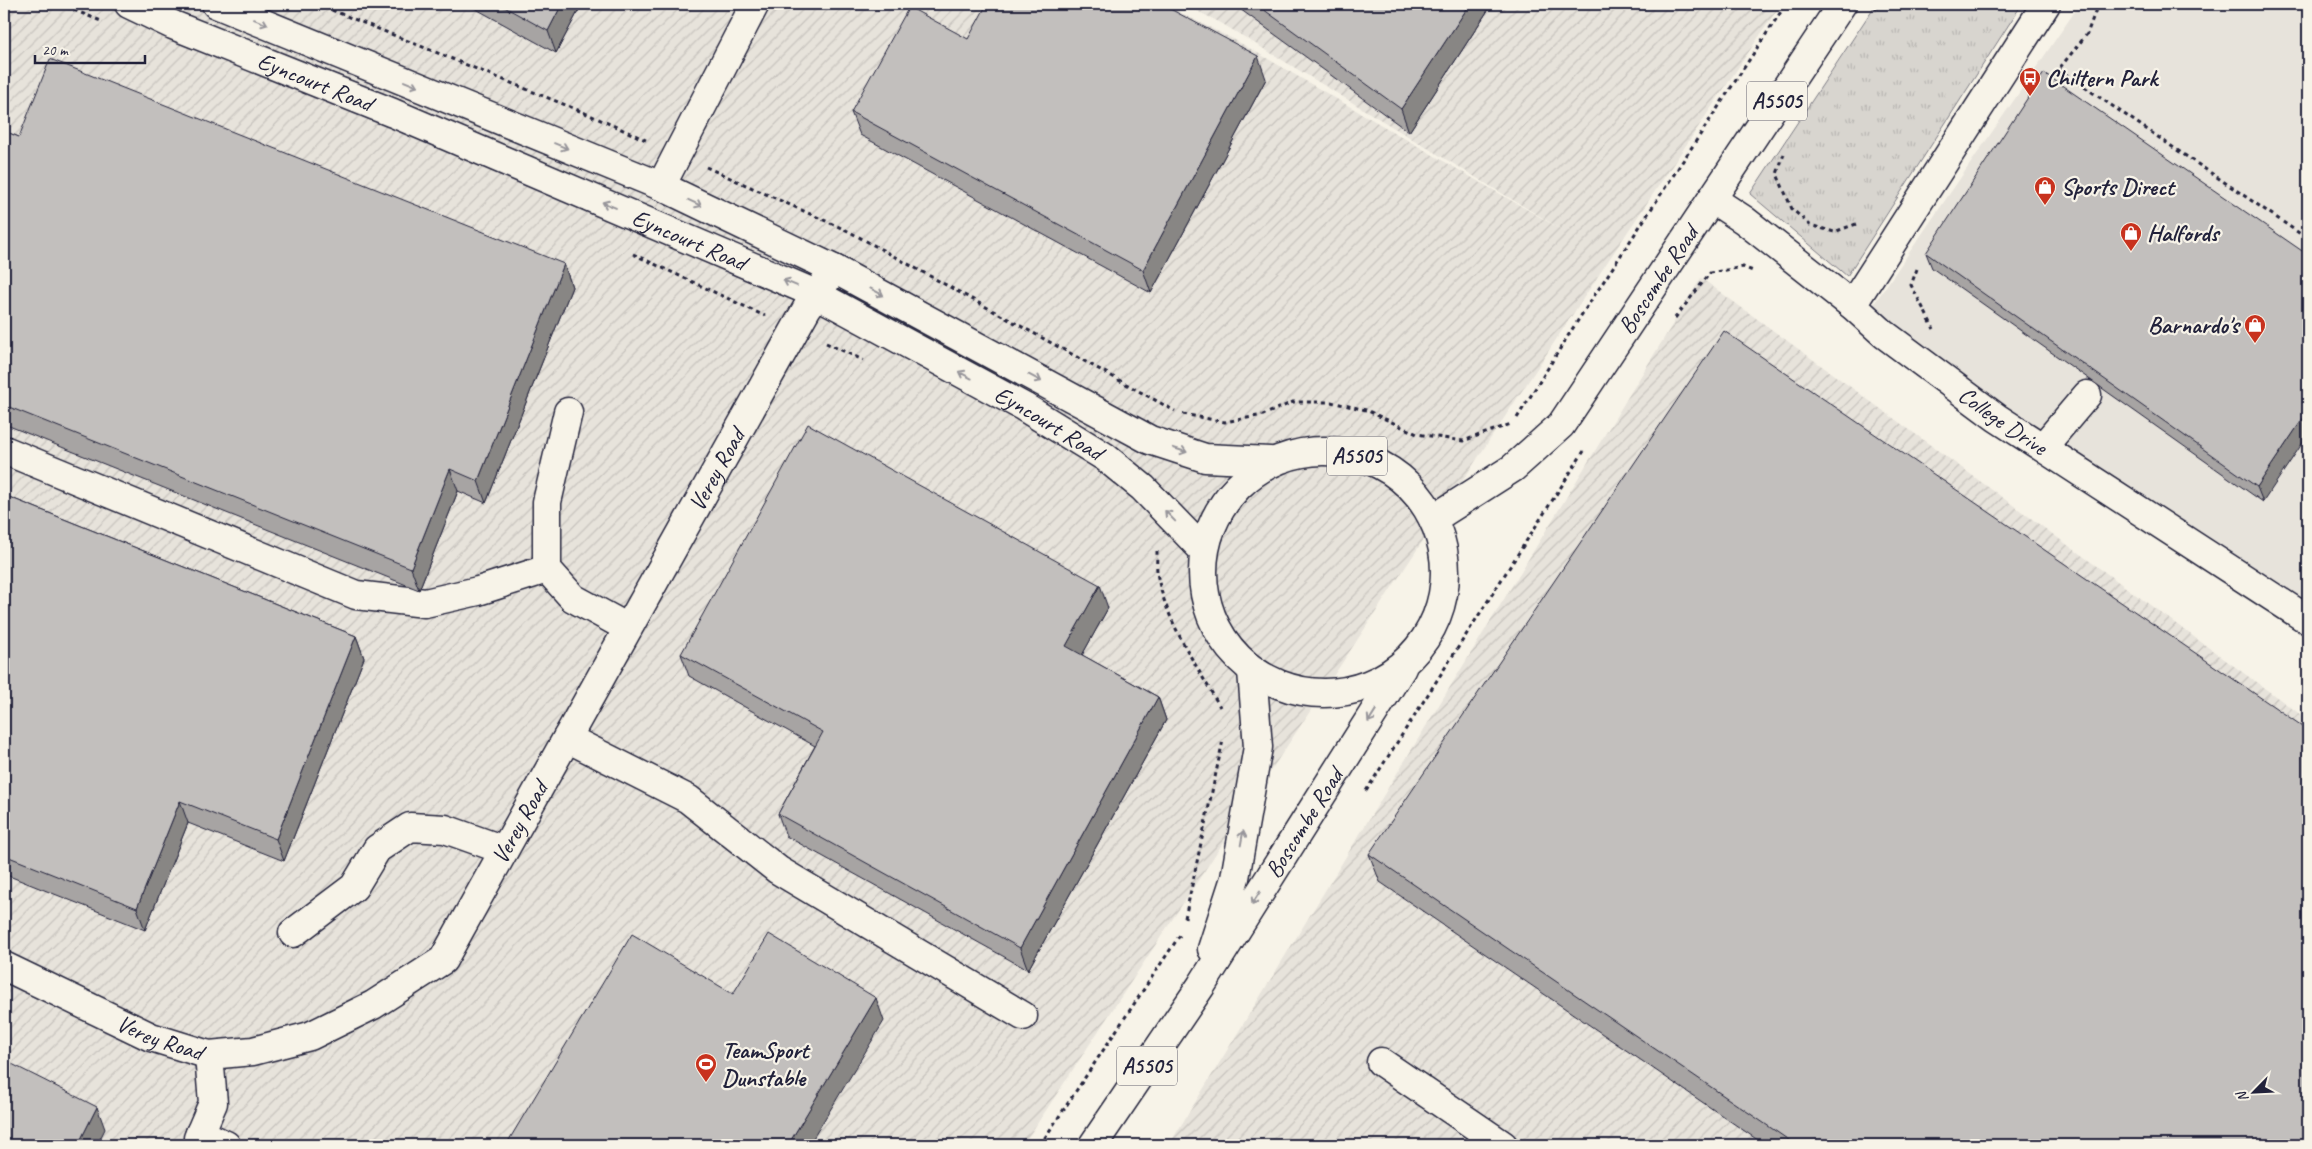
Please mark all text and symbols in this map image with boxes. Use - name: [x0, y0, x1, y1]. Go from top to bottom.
- one-way arrow: [253, 18, 268, 28]
- scale bar: [35, 32, 145, 64]
- text: 20 m: [42, 41, 69, 60]
- street label: Eyncourt Road: [253, 45, 380, 120]
- place label: Chiltern Park: [2046, 63, 2159, 93]
- bus stop icon: Chiltern Park: [2018, 66, 2042, 97]
- one-way arrow: [403, 80, 418, 90]
- road number: A5505: [1747, 81, 1807, 120]
- one-way arrow: [554, 142, 569, 151]
- place label: Sports Direct: [2061, 172, 2177, 202]
- shop icon: Sports Direct: [2033, 175, 2057, 206]
- one-way arrow: [688, 198, 703, 208]
- one-way arrow: [602, 200, 617, 210]
- street label: Eyncourt Road: [628, 202, 754, 279]
- street label: Boscombe Road: [1611, 217, 1707, 340]
- place label: Halfords: [2147, 218, 2221, 248]
- shop icon: Halfords: [2119, 221, 2143, 252]
- one-way arrow: [783, 277, 798, 287]
- one-way arrow: [869, 288, 884, 298]
- place label: Barnardo's: [2148, 310, 2242, 340]
- shop icon: Barnardo's: [2243, 313, 2267, 344]
- one-way arrow: [958, 369, 973, 379]
- one-way arrow: [1028, 373, 1043, 383]
- street label: Eyncourt Road: [989, 379, 1112, 469]
- street label: College Drive: [1953, 380, 2055, 463]
- street label: Verey Road: [682, 420, 753, 516]
- road number: A5505: [1327, 436, 1387, 476]
- one-way arrow: [1172, 446, 1188, 455]
- one-way arrow: [1164, 510, 1176, 522]
- one-way arrow: [1366, 709, 1376, 723]
- street label: Boscombe Road: [1258, 760, 1352, 883]
- street label: Verey Road: [485, 773, 556, 869]
- one-way arrow: [1237, 831, 1247, 847]
- one-way arrow: [1251, 891, 1262, 905]
- street label: Verey Road: [112, 1008, 210, 1068]
- place label: TeamSport Dunstable: [722, 1035, 812, 1093]
- road number: A5505: [1117, 1046, 1177, 1086]
- sports icon: TeamSport Dunstable: [694, 1052, 718, 1083]
- north arrow: [2230, 1066, 2280, 1116]
- text: N: [2232, 1088, 2252, 1105]

